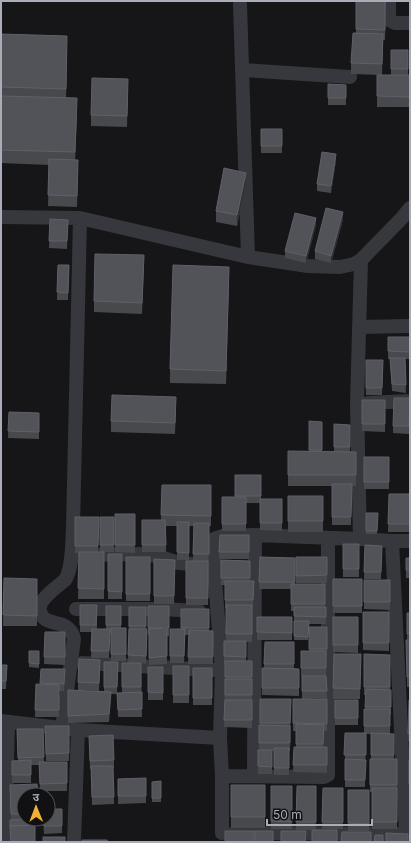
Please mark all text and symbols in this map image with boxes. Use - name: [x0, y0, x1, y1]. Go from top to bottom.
- north arrow: [16, 787, 56, 827]
- text: उ: [32, 790, 40, 804]
- scale bar: [267, 801, 372, 827]
- text: 50 m: [273, 807, 302, 822]

